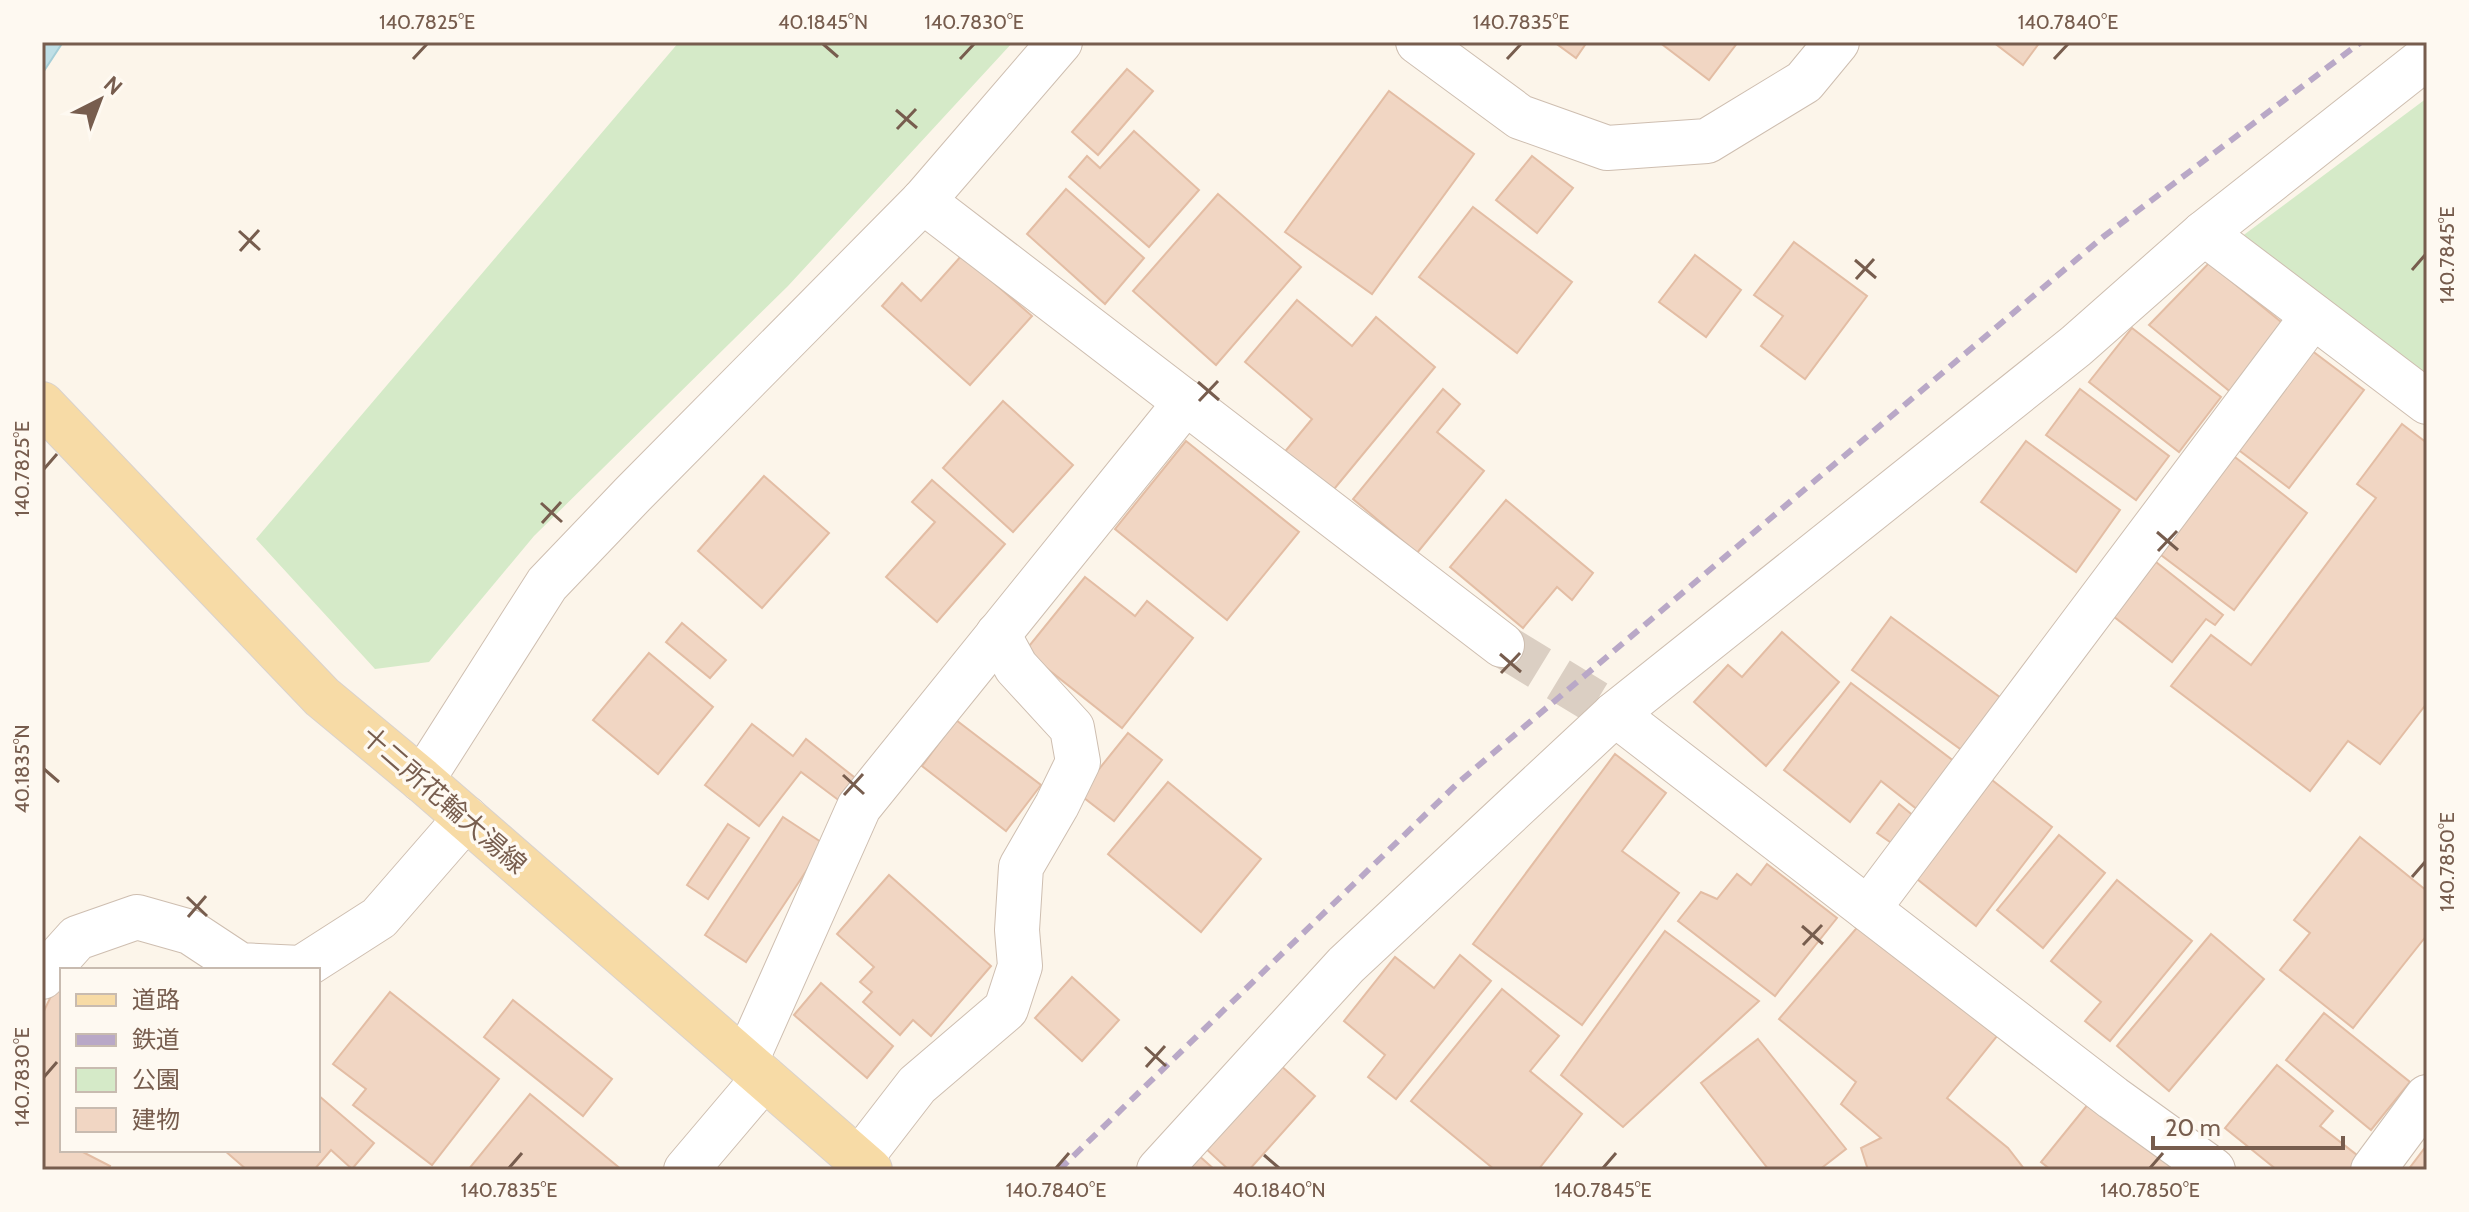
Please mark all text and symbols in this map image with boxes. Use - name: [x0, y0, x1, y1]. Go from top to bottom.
- text: 140.7825°E: [379, 10, 475, 34]
- text: 40.1845°N: [778, 10, 868, 34]
- text: 140.7830°E: [924, 10, 1024, 34]
- text: 140.7835°E: [1473, 10, 1569, 34]
- text: 140.7840°E: [2018, 10, 2118, 34]
- north arrow: [60, 60, 140, 140]
- text: N: [98, 70, 128, 101]
- text: 140.7845°E: [2435, 206, 2459, 304]
- text: 140.7825°E: [10, 421, 34, 517]
- street label: 十二所花輪大湯線: [355, 720, 533, 880]
- text: 40.1835°N: [10, 724, 34, 814]
- text: 140.7850°E: [2435, 812, 2459, 912]
- legend: [60, 968, 320, 1152]
- text: 道路: [132, 985, 180, 1014]
- text: 鉄道: [132, 1025, 180, 1054]
- text: 140.7830°E: [10, 1027, 34, 1127]
- text: 公園: [132, 1065, 180, 1094]
- scale bar: [2153, 1100, 2343, 1150]
- text: 建物: [132, 1105, 180, 1134]
- text: 20 m: [2165, 1113, 2221, 1142]
- text: 140.7835°E: [461, 1178, 557, 1202]
- text: 140.7840°E: [1006, 1178, 1106, 1202]
- text: 40.1840°N: [1232, 1178, 1326, 1202]
- text: 140.7845°E: [1554, 1178, 1652, 1202]
- text: 140.7850°E: [2100, 1178, 2200, 1202]

